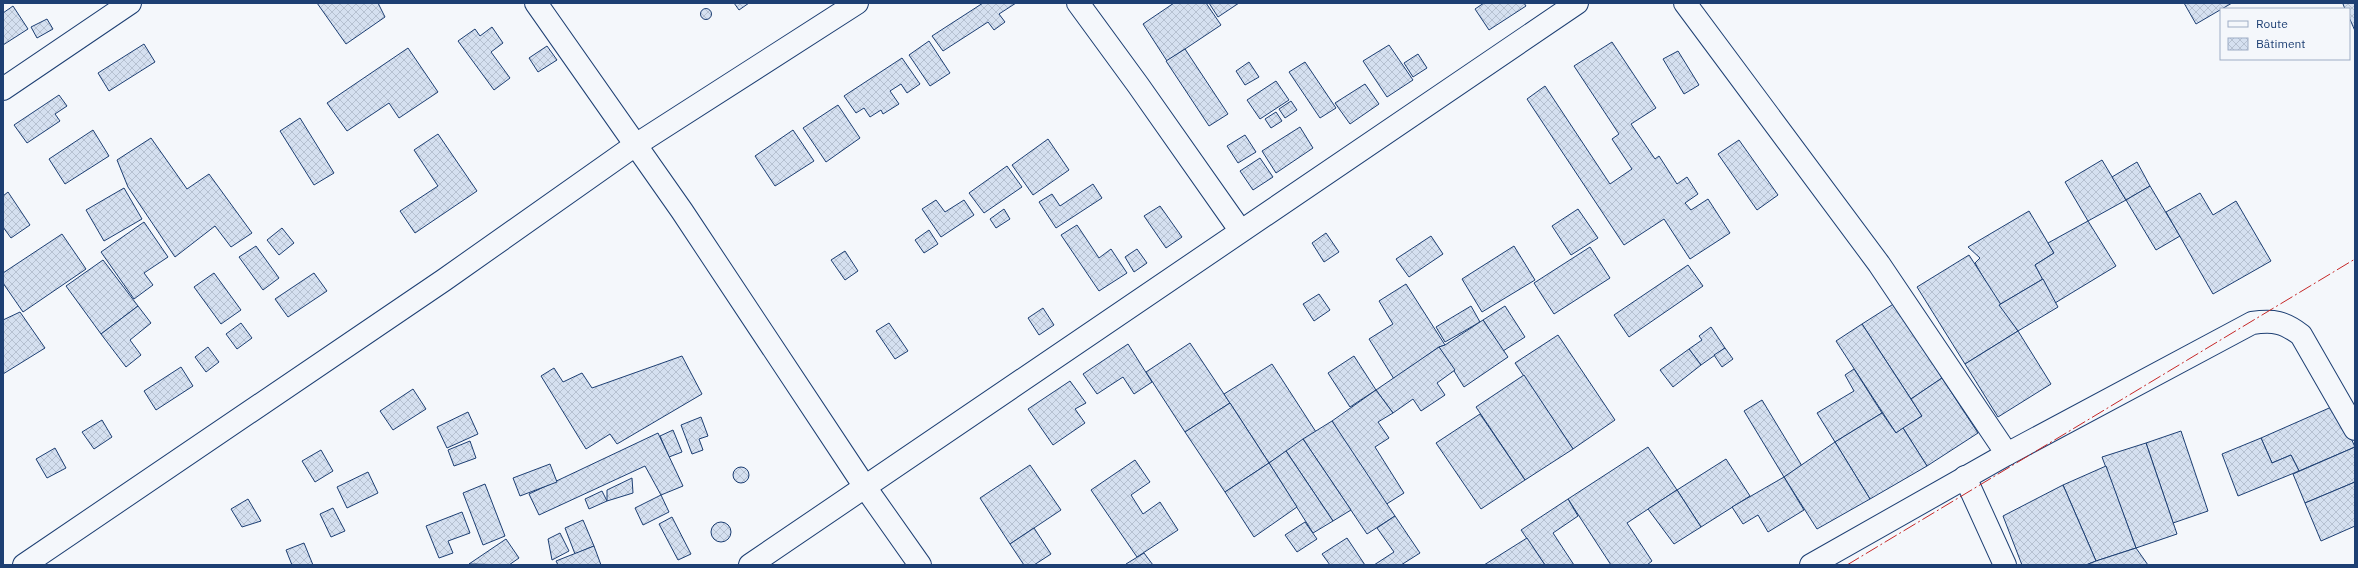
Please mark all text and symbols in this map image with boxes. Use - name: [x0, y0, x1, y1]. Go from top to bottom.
- legend: [2220, 8, 2350, 60]
- text: Route: [2256, 16, 2288, 31]
- text: Bâtiment: [2256, 36, 2306, 51]

